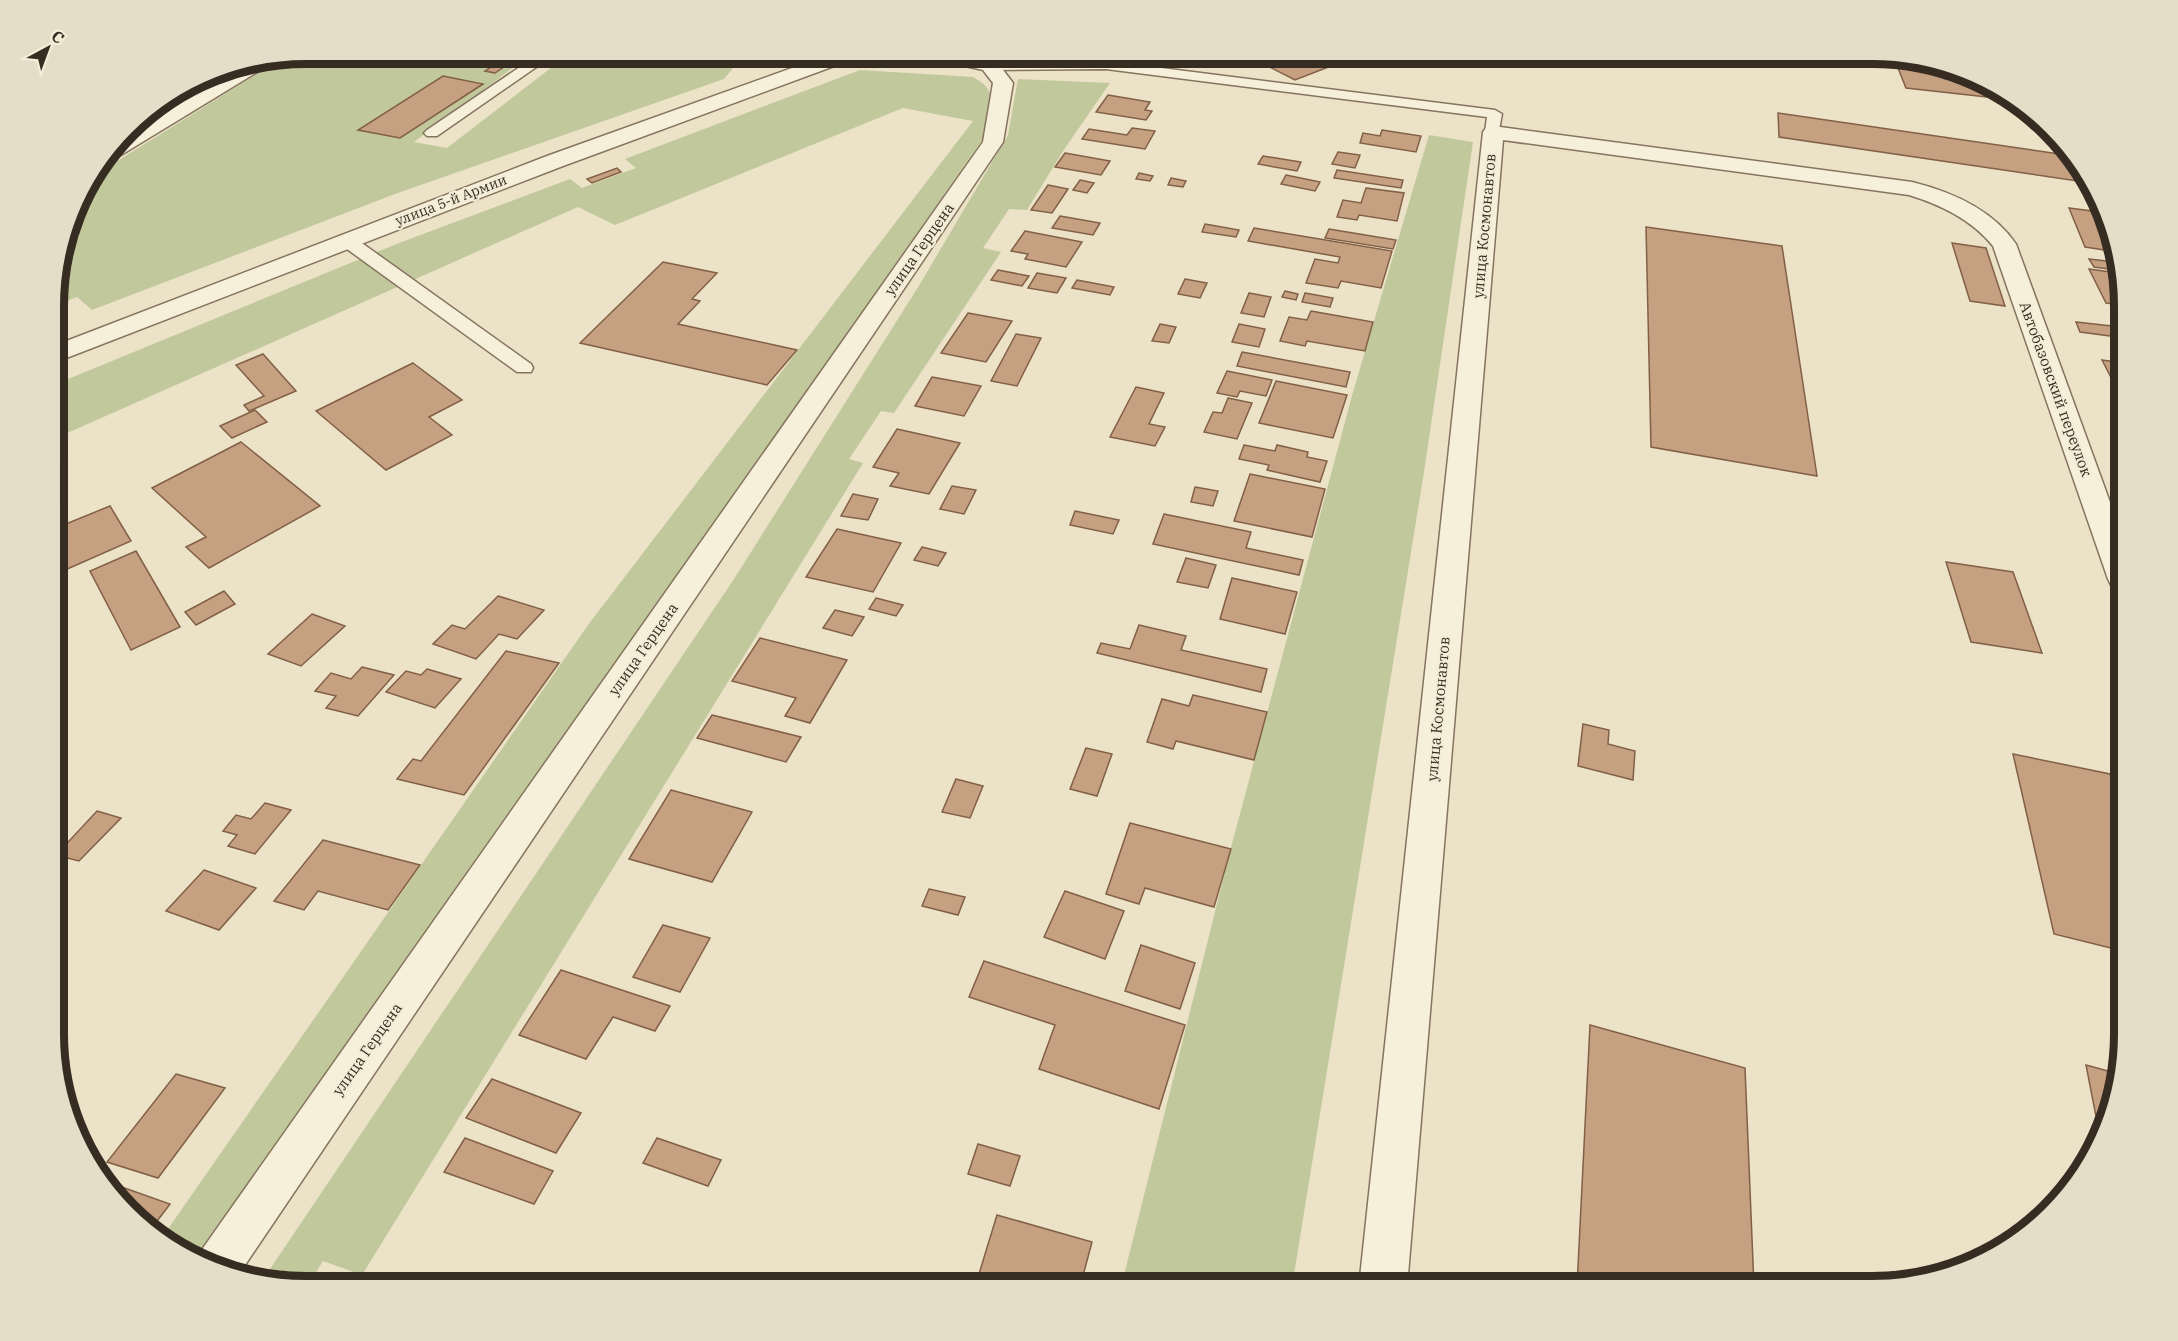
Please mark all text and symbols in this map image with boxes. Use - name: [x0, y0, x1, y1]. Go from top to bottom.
- north arrow: [18, 18, 78, 78]
- text: С: [47, 26, 68, 48]
- street label: улица Космонавтов: [1468, 153, 1500, 299]
- street label: улица 5-й Армии: [393, 170, 509, 230]
- street label: улица Герцена: [880, 199, 958, 299]
- street label: Автобазовский переулок: [2015, 299, 2097, 479]
- street label: улица Герцена: [604, 599, 682, 699]
- street label: улица Космонавтов: [1422, 636, 1454, 782]
- street label: улица Герцена: [328, 999, 406, 1099]

